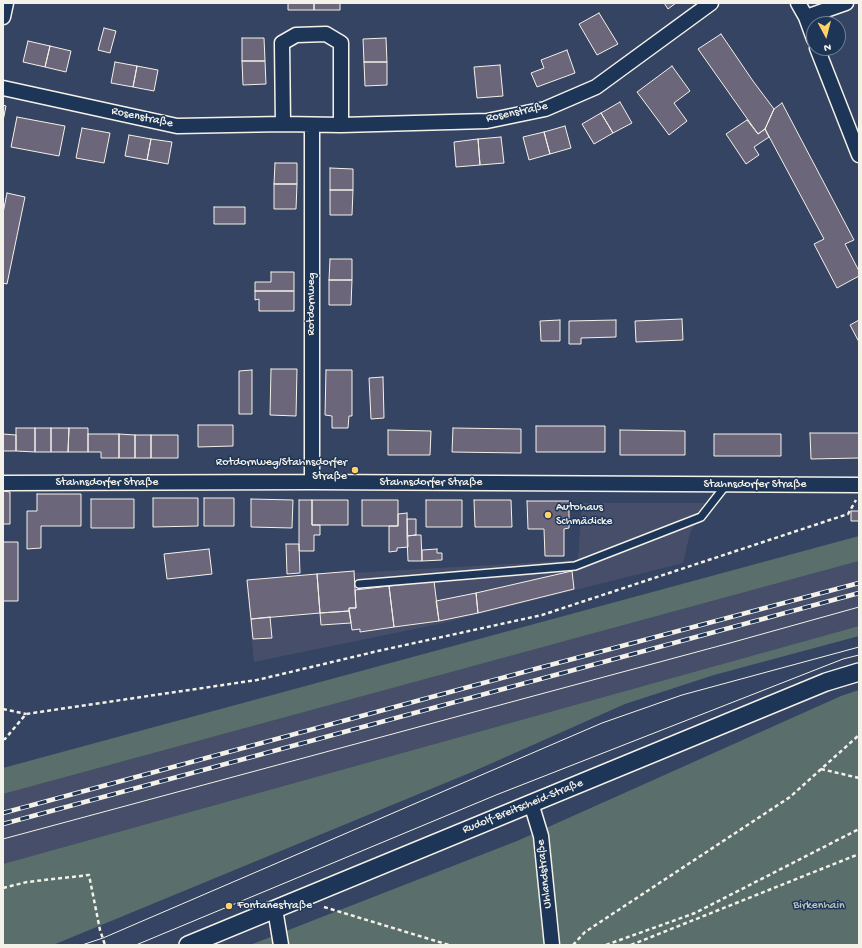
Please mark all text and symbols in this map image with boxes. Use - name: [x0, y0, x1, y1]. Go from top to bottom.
- north arrow: [806, 16, 846, 56]
- text: N: [823, 41, 832, 53]
- street label: Rosenstraße: [485, 99, 549, 127]
- street label: Rosenstraße: [110, 104, 174, 132]
- street label: Rotdornweg: [305, 273, 319, 335]
- place label: Rotdornweg/Stahnsdorfer Straße: [216, 456, 347, 484]
- marker: Rotdornweg/Stahnsdorfer Straße: [350, 465, 360, 475]
- street label: Stahnsdorfer Straße: [55, 476, 159, 490]
- street label: Stahnsdorfer Straße: [379, 476, 483, 490]
- street label: Stahnsdorfer Straße: [703, 478, 807, 492]
- place label: Autohaus Schmädicke: [556, 501, 613, 529]
- marker: Autohaus Schmädicke: [543, 510, 553, 520]
- street label: Rudolf-Breitscheid-Straße: [461, 776, 585, 838]
- street label: Uhlandstraße: [534, 839, 556, 909]
- place label: Fontanestraße: [237, 899, 312, 913]
- park label: Birkenhain: [793, 899, 845, 913]
- marker: Fontanestraße: [224, 901, 234, 911]

